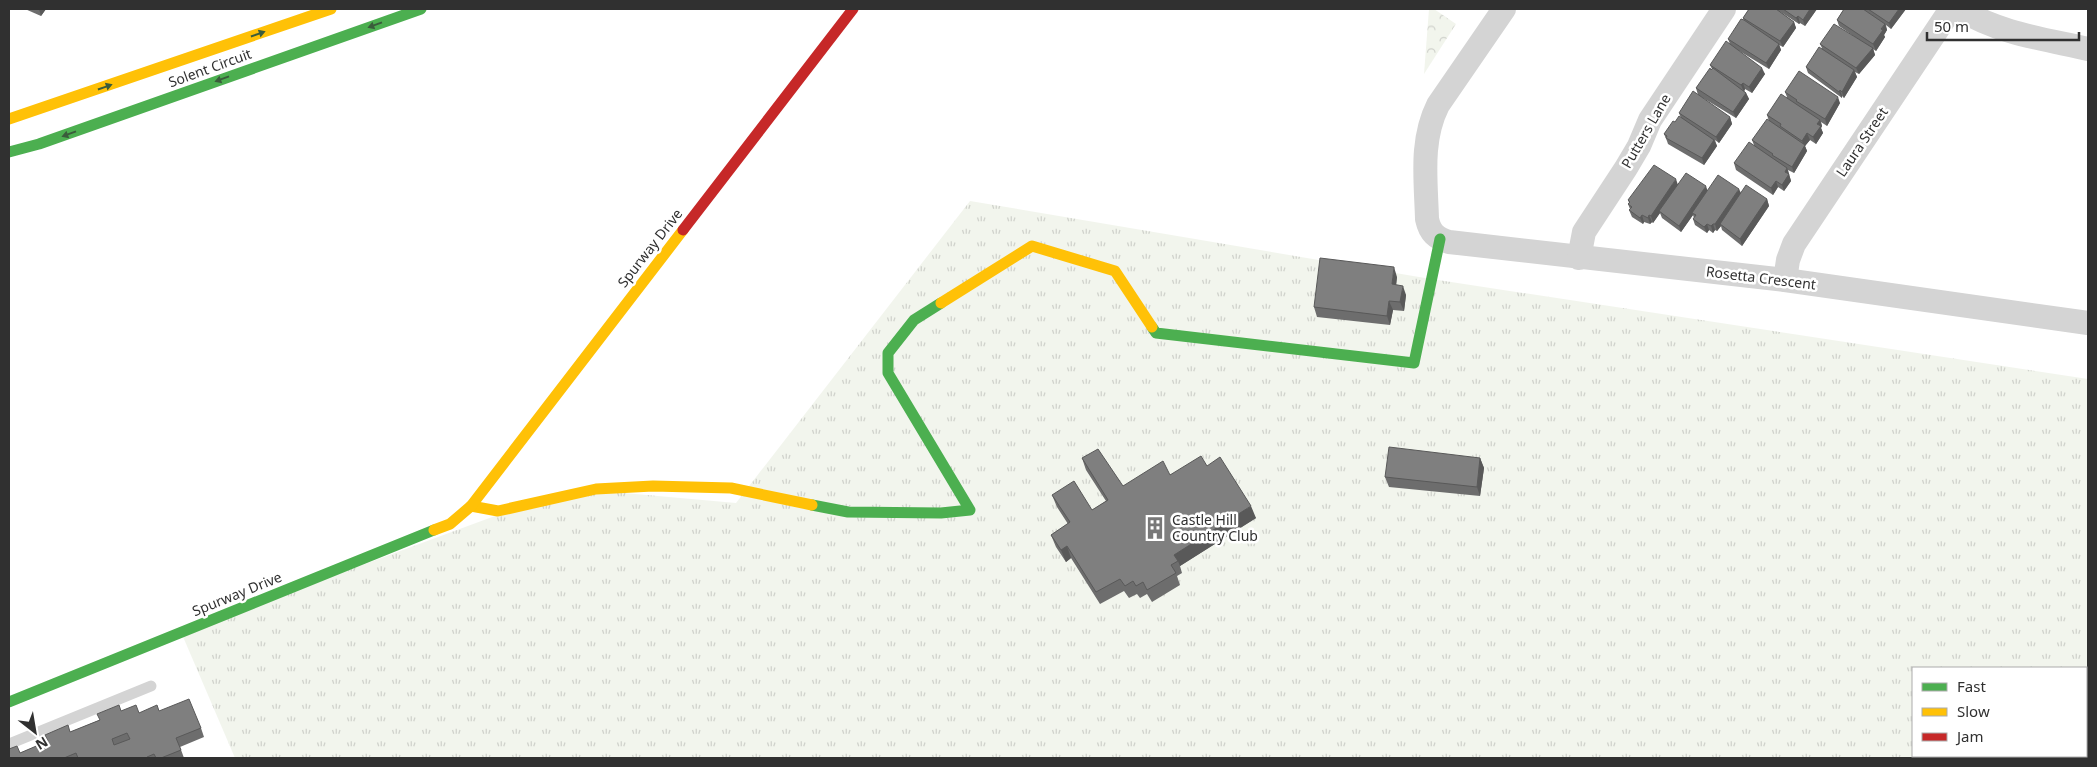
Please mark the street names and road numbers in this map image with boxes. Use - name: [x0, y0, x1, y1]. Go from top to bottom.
- street label: Solent Circuit: [166, 44, 254, 91]
- street label: Putters Lane: [1617, 90, 1675, 171]
- street label: Laura Street: [1831, 103, 1892, 180]
- street label: Spurway Drive: [613, 204, 686, 291]
- street label: Rosetta Crescent: [1705, 261, 1817, 294]
- street label: Spurway Drive: [189, 567, 284, 620]

